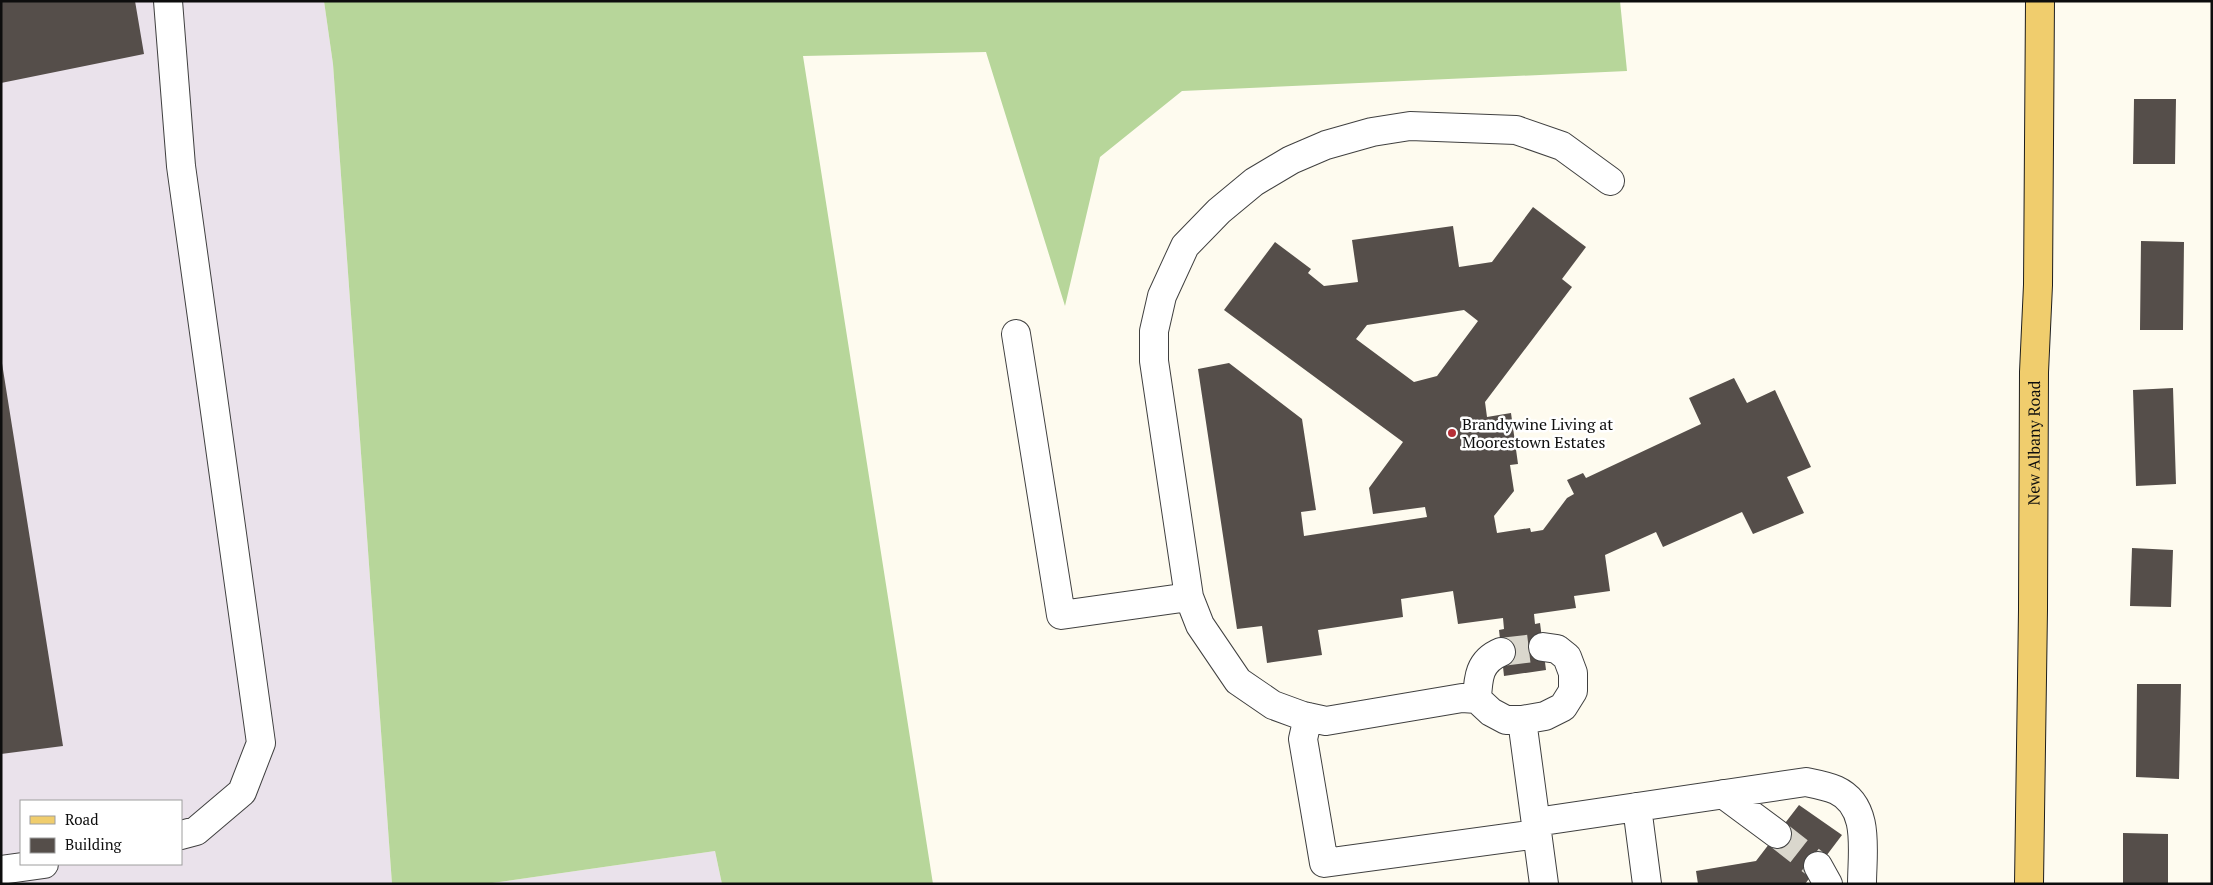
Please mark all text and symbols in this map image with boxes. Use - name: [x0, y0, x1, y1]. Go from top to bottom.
- street label: New Albany Road: [2022, 380, 2045, 505]
- place label: Brandywine Living at Moorestown Estates: [1462, 413, 1613, 453]
- marker: Brandywine Living at Moorestown Estates: [1446, 427, 1458, 439]
- legend: [20, 800, 182, 865]
- text: Road: [65, 809, 98, 829]
- text: Building: [65, 834, 123, 854]

